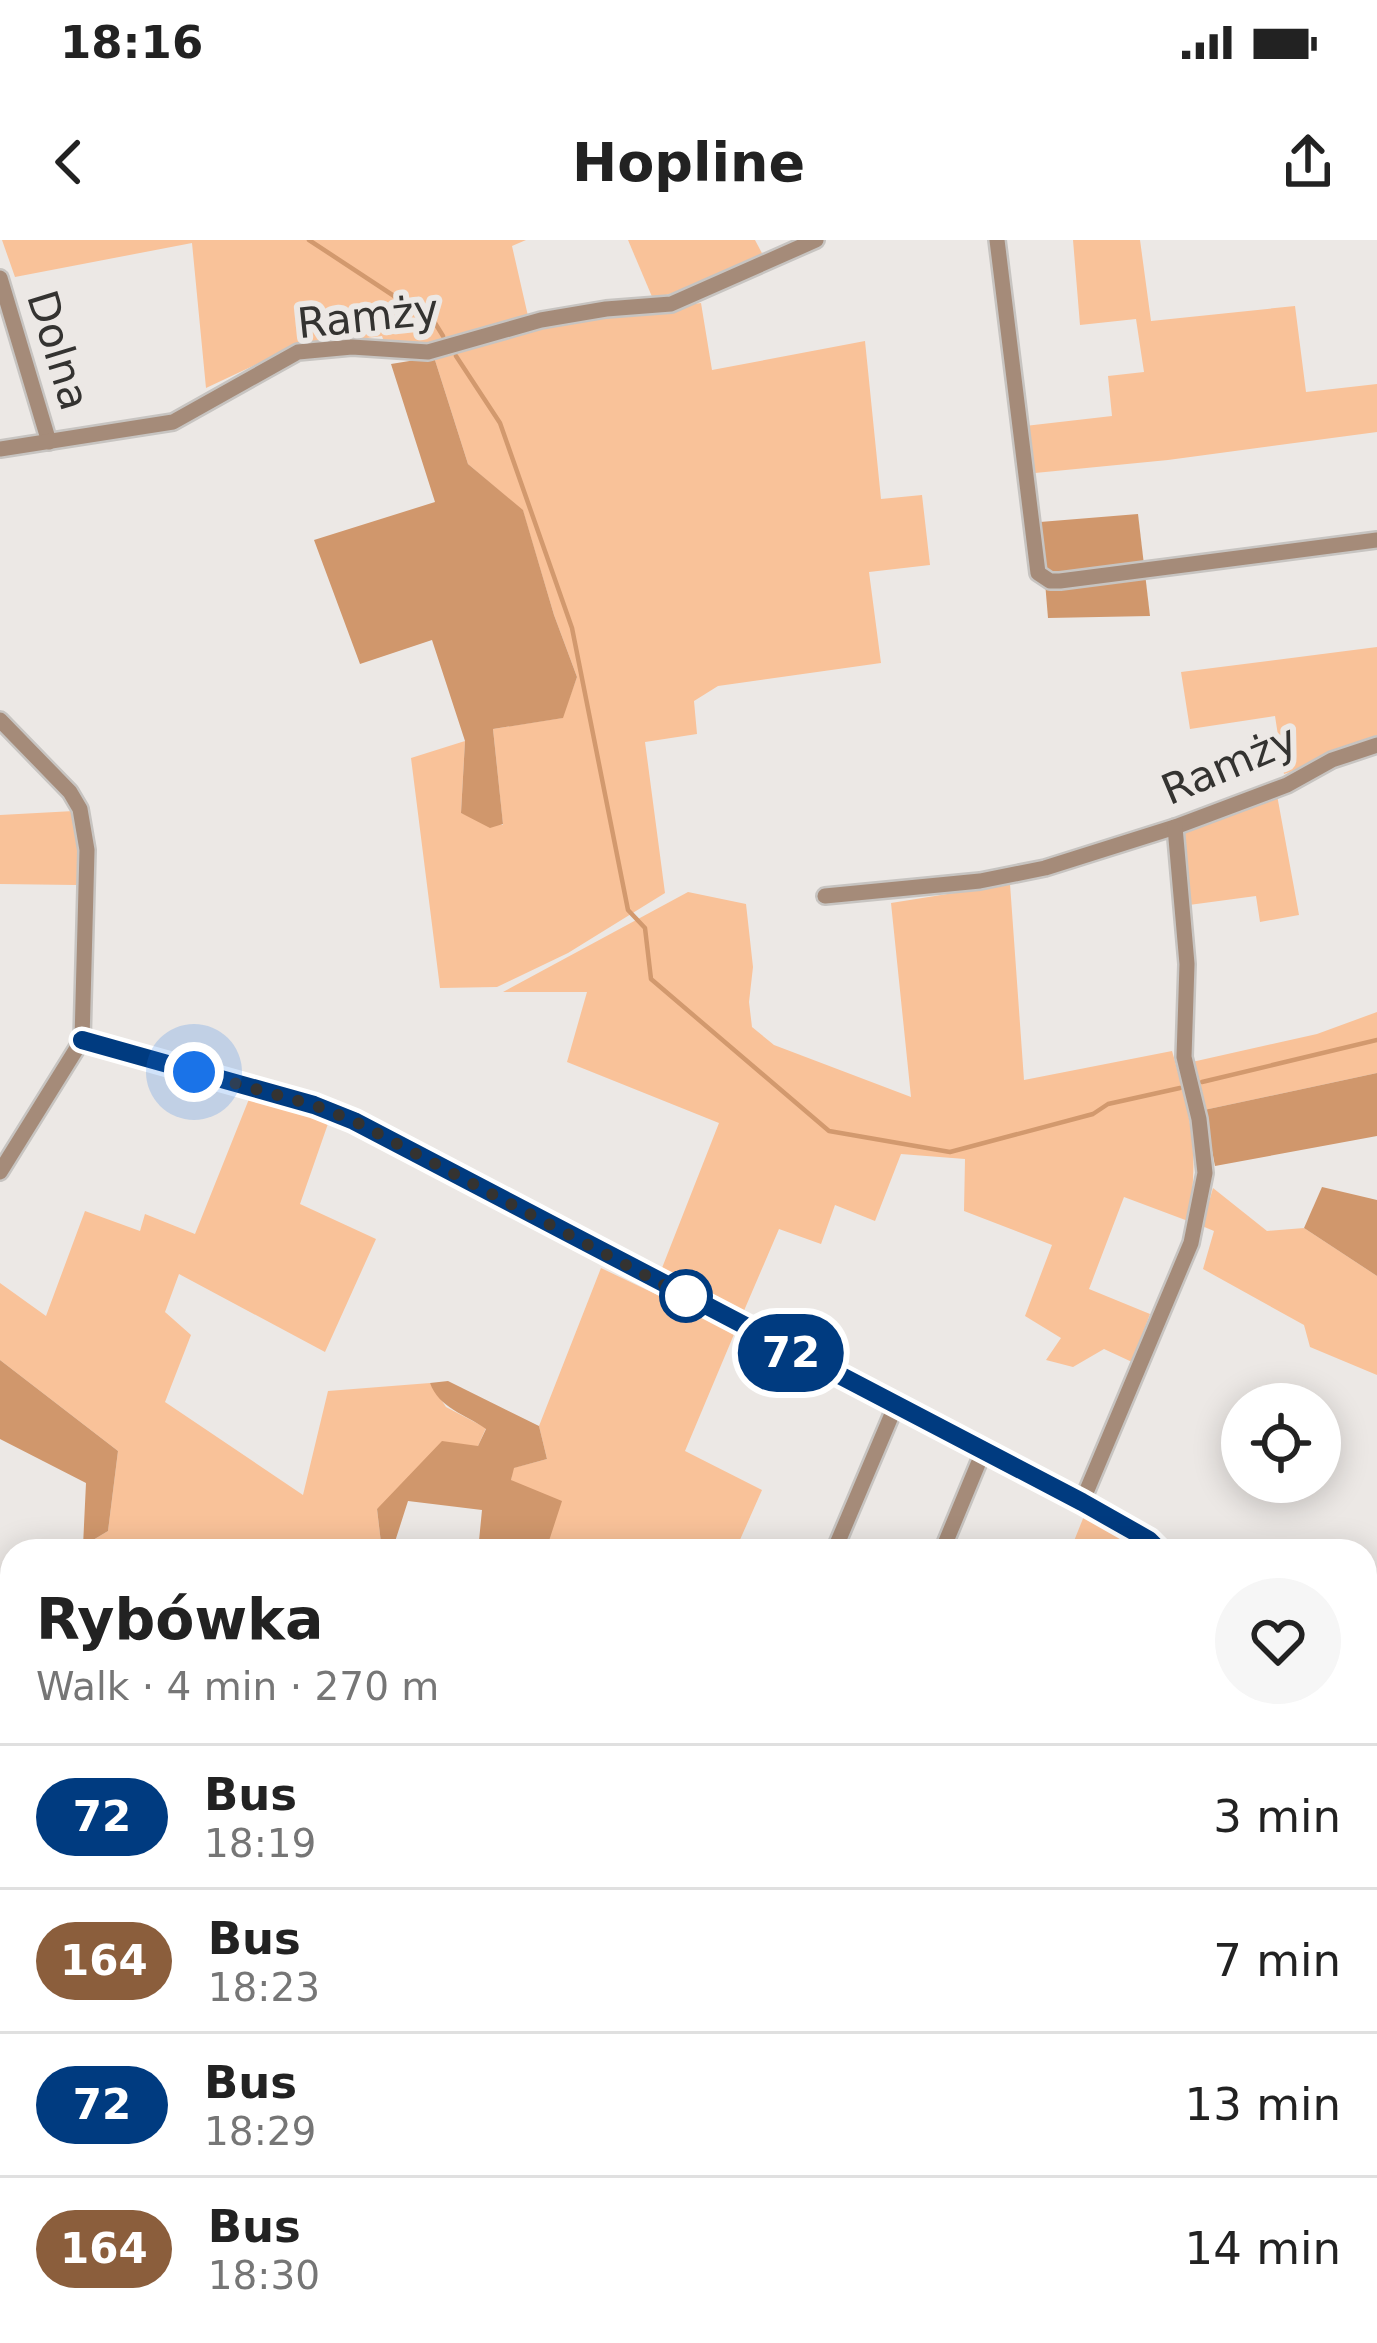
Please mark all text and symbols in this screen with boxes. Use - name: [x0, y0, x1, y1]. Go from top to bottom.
- text: 18:16: [60, 16, 203, 69]
- icon: back: [36, 129, 102, 195]
- icon: share: [1275, 129, 1341, 195]
- text: Hopline: [572, 131, 805, 194]
- street label: Dolna: [17, 285, 100, 416]
- street label: Ramży: [295, 285, 441, 348]
- street label: Ramży: [1154, 714, 1304, 815]
- your location: [164, 1042, 224, 1102]
- unlabelled marker: [661, 1271, 711, 1321]
- line badge: 72: [737, 1314, 845, 1392]
- text: 72: [762, 1328, 820, 1377]
- map controls: [1221, 1383, 1341, 1503]
- button: locate: [1221, 1383, 1341, 1503]
- button: heart: [1215, 1578, 1341, 1704]
- text: Rybówka: [36, 1586, 323, 1652]
- text: Walk · 4 min · 270 m: [36, 1664, 439, 1709]
- text: Bus: [204, 1768, 297, 1821]
- text: 3 min: [1213, 1790, 1341, 1843]
- text: 72: [73, 1792, 131, 1841]
- text: 18:19: [204, 1821, 316, 1866]
- text: Bus: [208, 1912, 301, 1965]
- text: 7 min: [1213, 1934, 1341, 1987]
- text: 164: [60, 1936, 148, 1985]
- text: 18:23: [208, 1965, 320, 2010]
- text: Bus: [204, 2056, 297, 2109]
- text: 13 min: [1185, 2078, 1341, 2131]
- text: 72: [73, 2080, 131, 2129]
- text: 18:29: [204, 2109, 316, 2154]
- text: Bus: [208, 2200, 301, 2253]
- text: 14 min: [1185, 2222, 1341, 2275]
- text: 164: [60, 2224, 148, 2273]
- text: 18:30: [208, 2253, 320, 2298]

